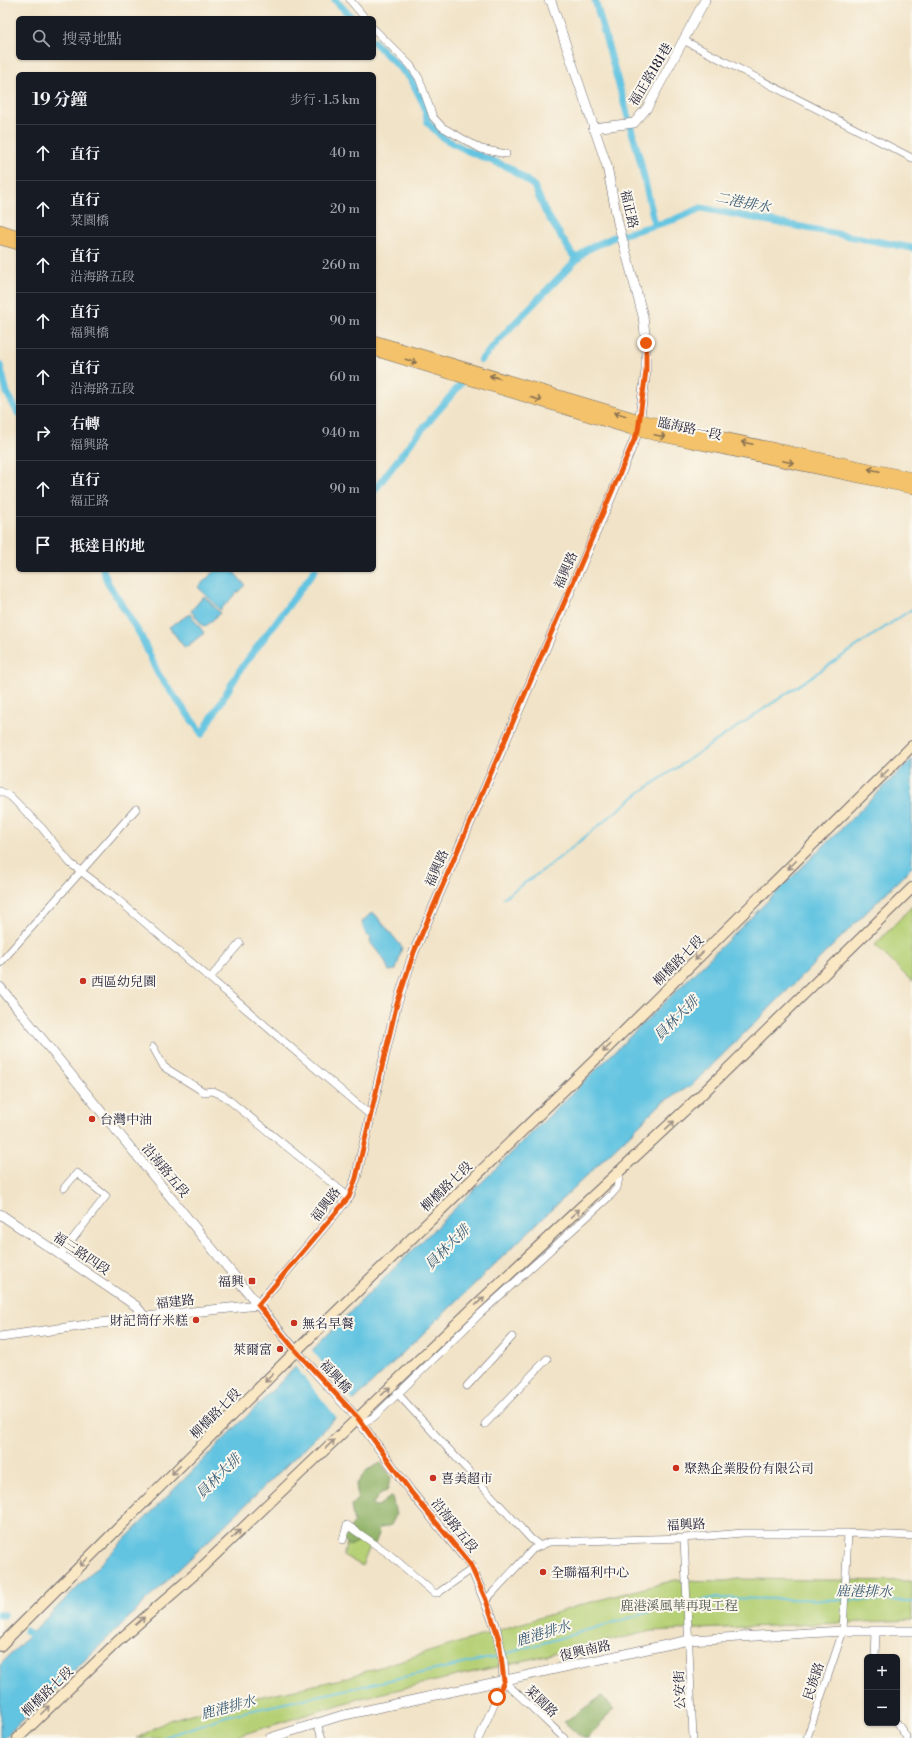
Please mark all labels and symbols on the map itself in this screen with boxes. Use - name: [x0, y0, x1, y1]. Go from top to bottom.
- street label: 福正路181巷: [626, 40, 676, 109]
- street label: 福正路: [617, 188, 641, 230]
- water label: 二港排水: [714, 189, 774, 218]
- route end: [637, 334, 655, 352]
- one-way arrow: [405, 358, 418, 365]
- one-way arrow: [489, 373, 502, 380]
- one-way arrow: [529, 396, 542, 403]
- one-way arrow: [614, 410, 627, 417]
- street label: 臨海路一段: [656, 414, 723, 444]
- one-way arrow: [654, 432, 667, 440]
- one-way arrow: [741, 438, 754, 446]
- one-way arrow: [781, 458, 794, 466]
- one-way arrow: [868, 466, 881, 474]
- street label: 福興路: [551, 549, 581, 591]
- one-way arrow: [879, 769, 889, 778]
- street label: 福興路: [422, 847, 452, 889]
- one-way arrow: [787, 860, 797, 870]
- street label: 柳橋路七段: [650, 932, 707, 989]
- one-way arrow: [694, 952, 704, 961]
- place label: 西區幼兒園: [91, 974, 156, 990]
- marker: 西區幼兒園: [78, 976, 88, 986]
- water label: 員林大排: [651, 991, 704, 1045]
- one-way arrow: [602, 1043, 612, 1053]
- place label: 台灣中油: [100, 1112, 152, 1128]
- marker: 台灣中油: [87, 1114, 97, 1124]
- one-way arrow: [665, 1120, 675, 1129]
- street label: 沿海路五段: [138, 1141, 192, 1201]
- street label: 柳橋路七段: [418, 1158, 476, 1215]
- street label: 福興路: [307, 1184, 344, 1225]
- one-way arrow: [570, 1209, 580, 1218]
- water label: 員林大排: [422, 1220, 475, 1274]
- street label: 福三路四段: [50, 1229, 113, 1279]
- place label: 福興: [218, 1274, 244, 1290]
- marker: 福興: [247, 1276, 257, 1286]
- street label: 福建路: [155, 1292, 195, 1312]
- one-way arrow: [475, 1297, 485, 1306]
- place label: 財記筒仔米糕: [110, 1313, 188, 1329]
- marker: 財記筒仔米糕: [191, 1315, 201, 1325]
- place label: 無名早餐: [302, 1316, 354, 1332]
- marker: 無名早餐: [289, 1318, 299, 1328]
- place label: 萊爾富: [233, 1342, 272, 1358]
- marker: 萊爾富: [275, 1344, 285, 1354]
- street label: 福興橋: [316, 1357, 354, 1397]
- one-way arrow: [264, 1373, 273, 1383]
- street label: 柳橋路七段: [187, 1385, 244, 1442]
- one-way arrow: [381, 1386, 391, 1396]
- one-way arrow: [325, 1439, 335, 1449]
- water label: 員林大排: [193, 1449, 246, 1503]
- place label: 聚熱企業股份有限公司: [684, 1461, 814, 1477]
- marker: 聚熱企業股份有限公司: [671, 1463, 681, 1473]
- one-way arrow: [171, 1465, 181, 1475]
- place label: 喜美超市: [441, 1471, 493, 1487]
- marker: 喜美超市: [428, 1473, 438, 1483]
- street label: 沿海路五段: [428, 1495, 481, 1556]
- street label: 福興路: [666, 1516, 706, 1534]
- one-way arrow: [231, 1530, 241, 1539]
- one-way arrow: [79, 1557, 89, 1567]
- place label: 全聯福利中心: [551, 1565, 629, 1581]
- marker: 全聯福利中心: [538, 1567, 548, 1577]
- water label: 鹿港排水: [836, 1583, 894, 1602]
- park label: 鹿港溪風華再現工程: [620, 1598, 738, 1614]
- one-way arrow: [135, 1617, 146, 1626]
- water label: 鹿港排水: [514, 1617, 575, 1651]
- street label: 復興南路: [558, 1637, 612, 1665]
- street label: 民族路: [800, 1660, 828, 1702]
- street label: 柳橋路七段: [19, 1663, 77, 1720]
- street label: 公安街: [671, 1670, 689, 1710]
- street label: 菜園路: [522, 1682, 561, 1721]
- route start: [488, 1688, 506, 1706]
- water label: 鹿港排水: [199, 1692, 260, 1724]
- one-way arrow: [40, 1705, 50, 1715]

